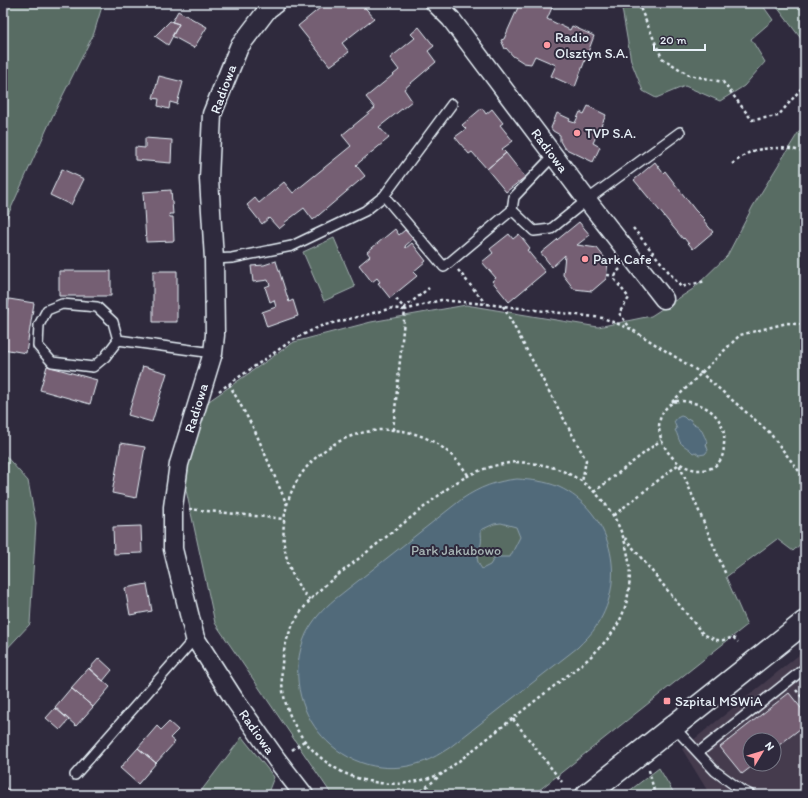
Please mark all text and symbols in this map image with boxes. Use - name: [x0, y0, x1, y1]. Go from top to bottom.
- scale bar: [654, 26, 705, 52]
- place label: Radio Olsztyn S.A.: [555, 29, 628, 62]
- text: 20 m: [660, 33, 687, 47]
- marker: Radio Olsztyn S.A.: [542, 40, 552, 50]
- street label: Radiowa: [207, 62, 240, 116]
- street label: Radiowa: [527, 125, 572, 177]
- place label: TVP S.A.: [585, 125, 636, 142]
- marker: TVP S.A.: [572, 128, 582, 138]
- place label: Park Cafe: [593, 251, 652, 268]
- marker: Park Cafe: [580, 254, 590, 264]
- street label: Radiowa: [181, 381, 212, 435]
- park label: Park Jakubowo: [411, 542, 501, 559]
- place label: Szpital MSWiA: [675, 693, 763, 710]
- marker: Szpital MSWiA: [662, 696, 672, 706]
- street label: Radiowa: [235, 706, 279, 758]
- north arrow: [742, 732, 782, 772]
- text: N: [762, 739, 777, 753]

